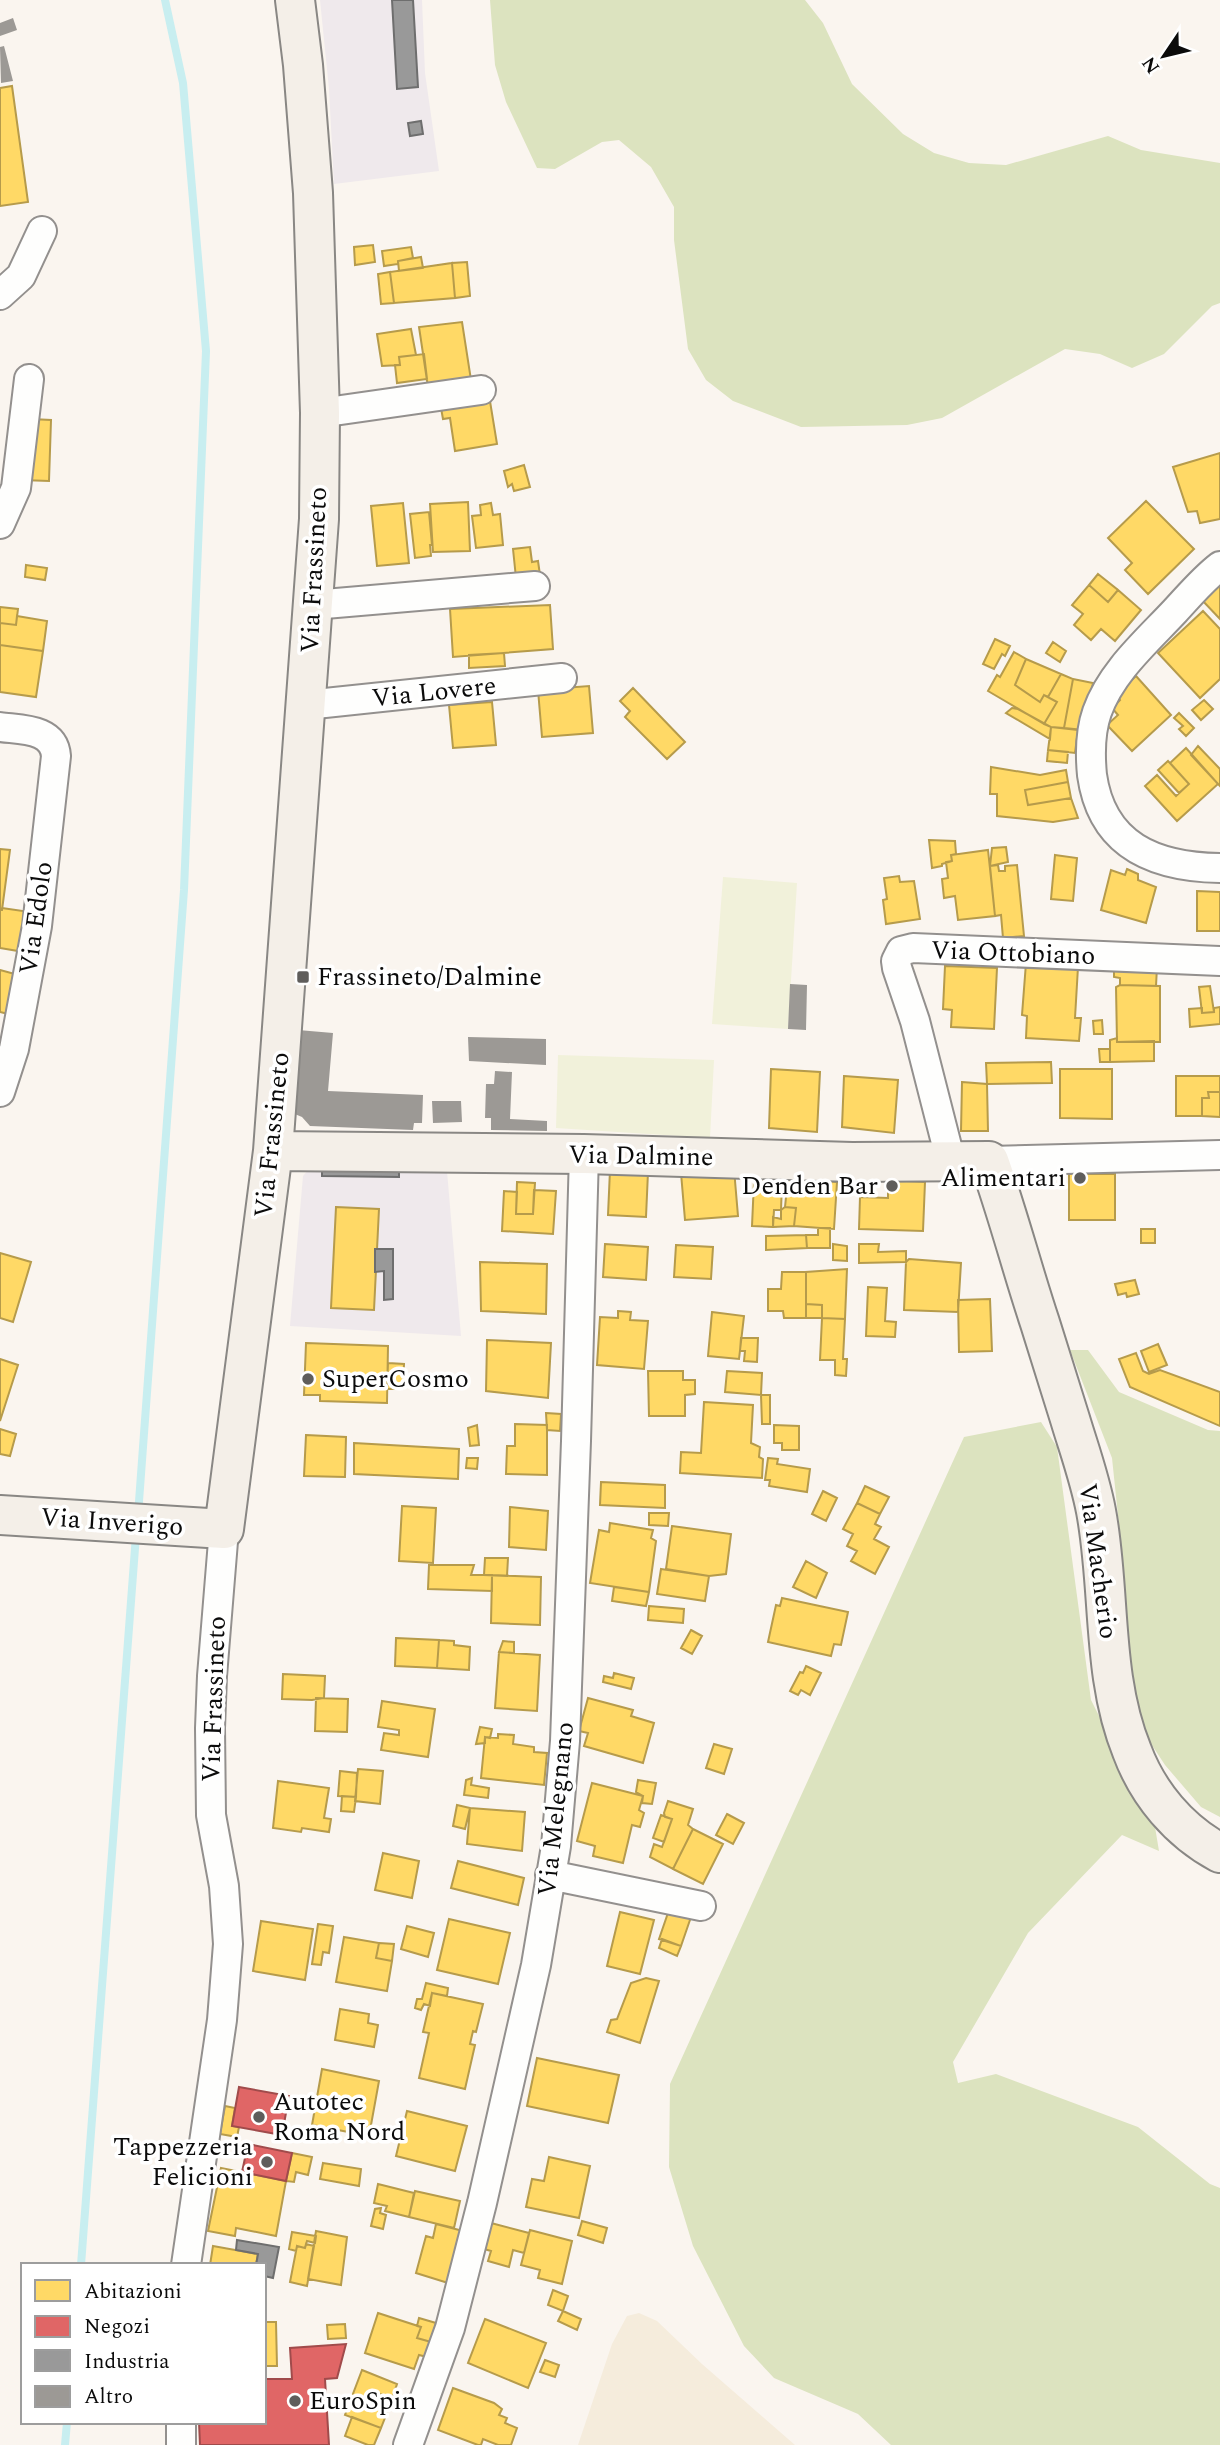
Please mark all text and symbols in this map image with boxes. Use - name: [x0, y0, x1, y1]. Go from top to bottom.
- north arrow: [1129, 21, 1199, 91]
- text: N: [1135, 50, 1168, 80]
- street label: Via Frassineto: [290, 486, 338, 654]
- street label: Via Lovere: [370, 666, 498, 718]
- street label: Via Edolo: [8, 859, 64, 977]
- street label: Via Ottobiano: [930, 930, 1096, 976]
- place label: Frassineto/Dalmine: [317, 957, 542, 997]
- marker: Frassineto/Dalmine: [295, 969, 311, 985]
- street label: Via Frassineto: [243, 1050, 301, 1220]
- street label: Via Dalmine: [568, 1135, 714, 1177]
- place label: Alimentari: [941, 1158, 1066, 1198]
- place label: Denden Bar: [741, 1166, 878, 1206]
- marker: Alimentari: [1072, 1170, 1088, 1186]
- marker: Denden Bar: [884, 1178, 900, 1194]
- place label: SuperCosmo: [322, 1359, 469, 1399]
- marker: SuperCosmo: [300, 1371, 316, 1387]
- street label: Via Macherio: [1067, 1481, 1129, 1641]
- street label: Via Inverigo: [39, 1497, 185, 1547]
- street label: Via Frassineto: [191, 1615, 237, 1783]
- street label: Via Melegnano: [527, 1720, 585, 1898]
- place label: Autotec Roma Nord: [273, 2082, 405, 2152]
- marker: Autotec Roma Nord: [251, 2109, 267, 2125]
- place label: Tappezzeria Felicioni: [113, 2127, 253, 2197]
- marker: Tappezzeria Felicioni: [259, 2154, 275, 2170]
- legend: [21, 2263, 266, 2424]
- text: Abitazioni: [84, 2276, 182, 2308]
- text: Negozi: [84, 2311, 150, 2343]
- text: Industria: [84, 2346, 170, 2378]
- text: Altro: [84, 2381, 133, 2413]
- place label: EuroSpin: [309, 2381, 417, 2421]
- marker: EuroSpin: [287, 2393, 303, 2409]

